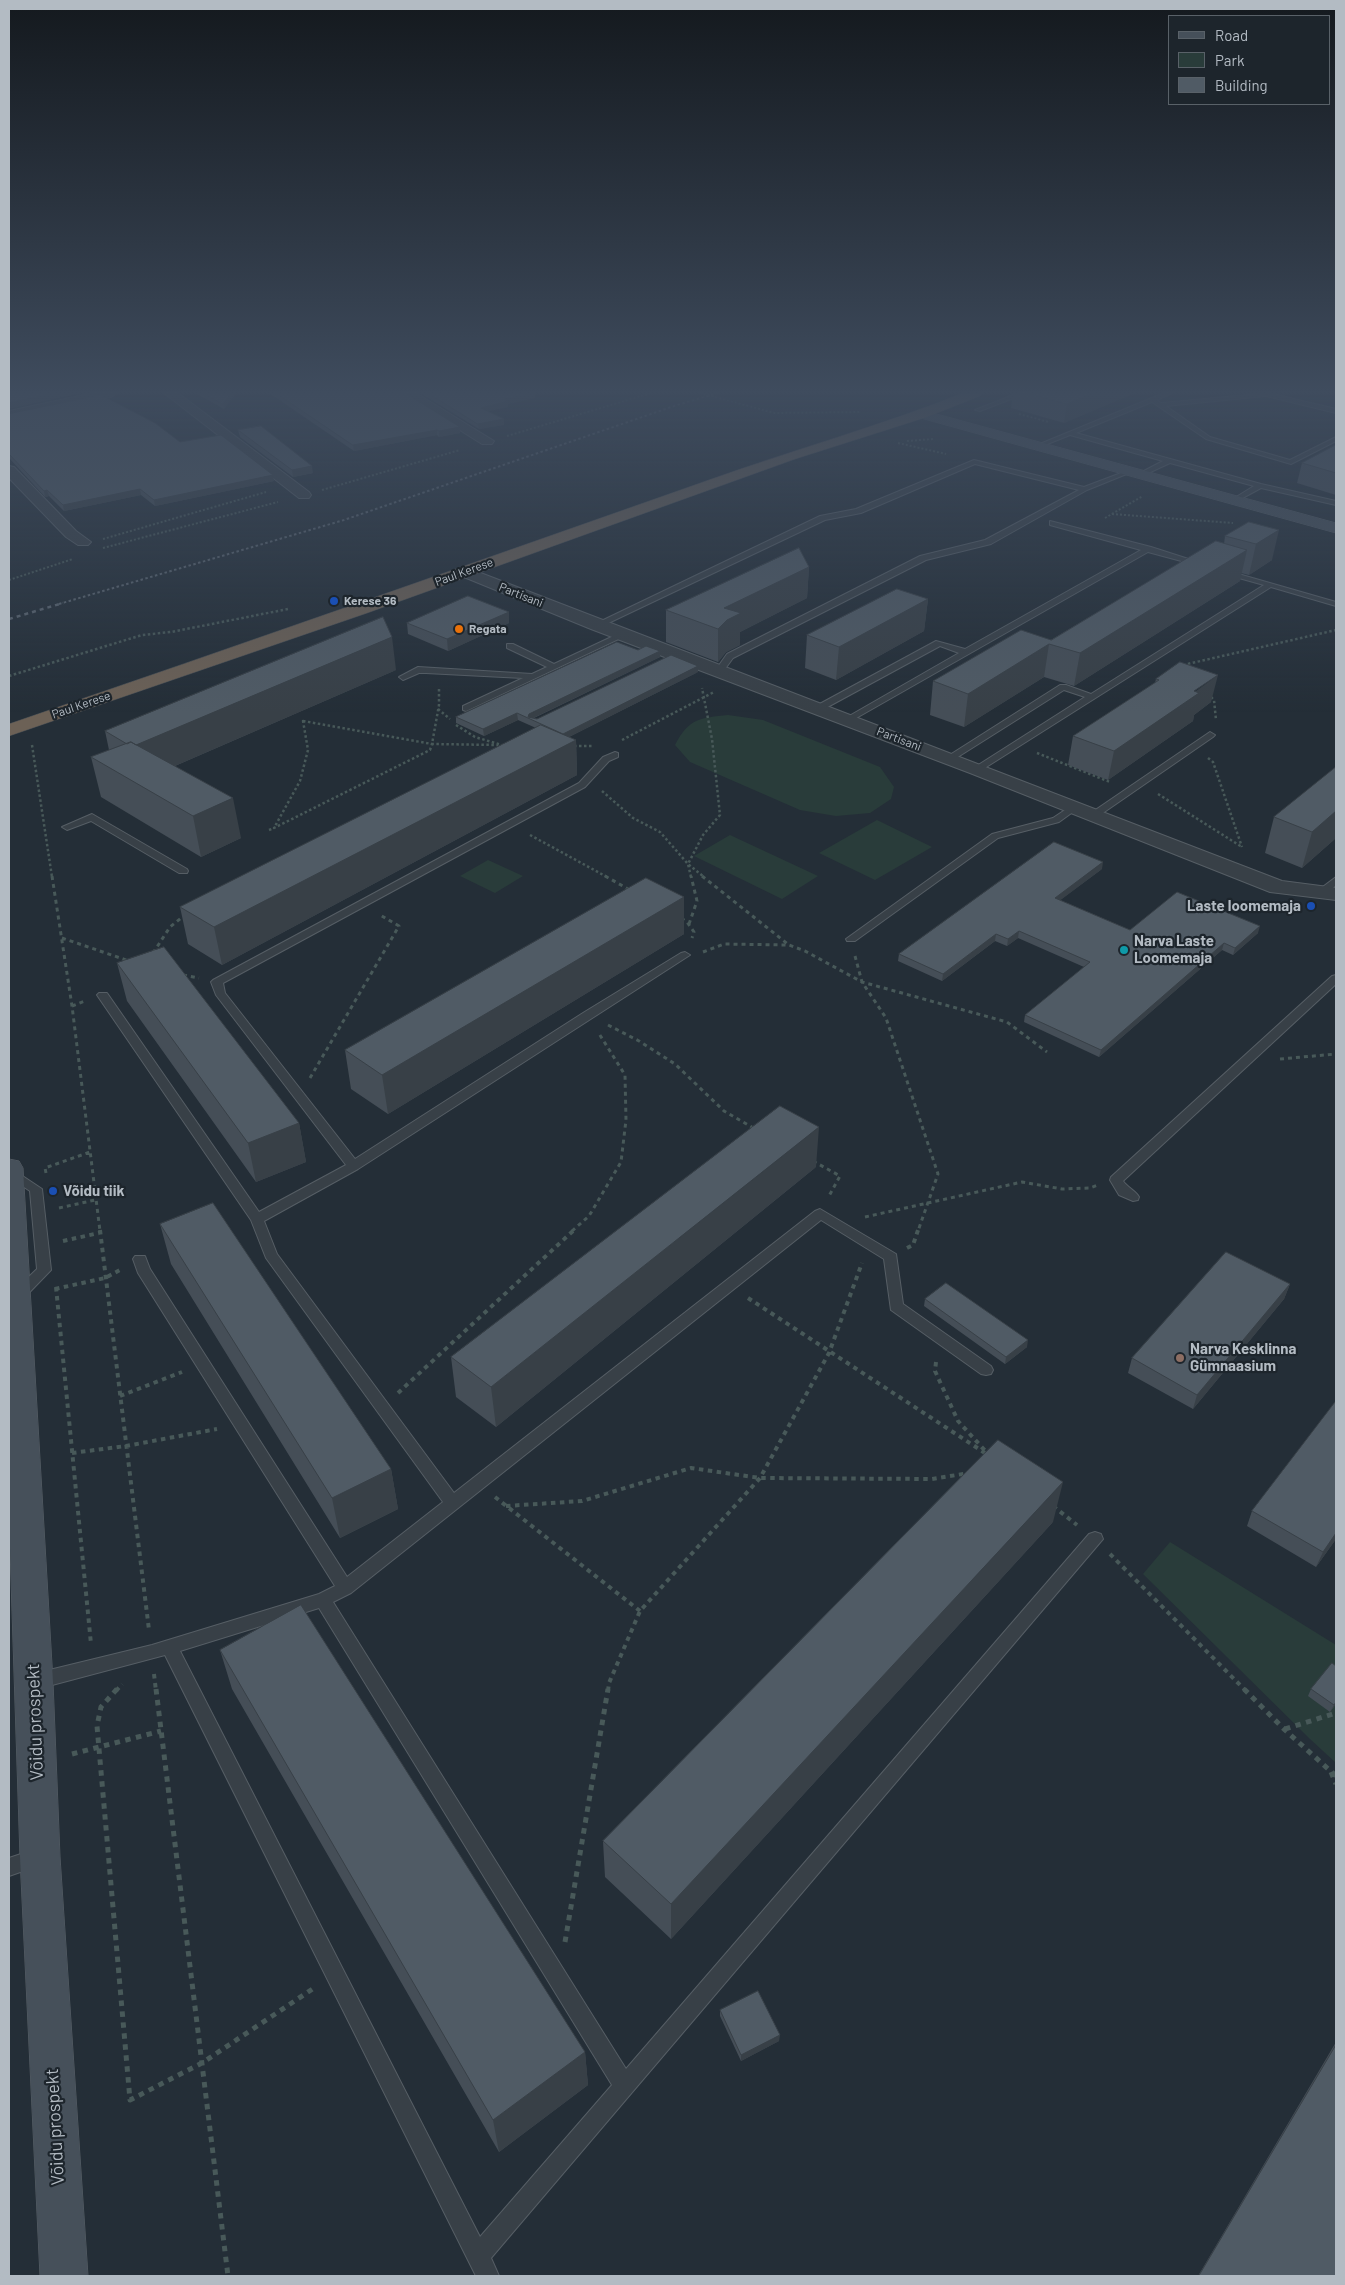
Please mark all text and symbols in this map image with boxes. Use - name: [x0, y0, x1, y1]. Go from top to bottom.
- legend: [1168, 15, 1330, 105]
- text: Road: [1215, 26, 1248, 44]
- text: Park: [1215, 51, 1244, 69]
- text: Building: [1215, 76, 1268, 94]
- street label: Paul Kerese: [433, 555, 495, 589]
- street label: Partisani: [497, 580, 545, 610]
- place label: Kerese 36: [344, 594, 396, 608]
- marker: Kerese 36: [328, 595, 340, 607]
- place label: Regata: [469, 622, 507, 636]
- marker: Regata: [453, 623, 465, 635]
- street label: Paul Kerese: [50, 688, 112, 722]
- street label: Partisani: [875, 724, 923, 754]
- place label: Laste loomemaja: [1187, 897, 1301, 915]
- marker: Laste loomemaja: [1305, 900, 1317, 912]
- place label: Narva Laste Loomemaja: [1134, 932, 1214, 967]
- marker: Narva Laste Loomemaja: [1118, 944, 1130, 956]
- place label: Võidu tiik: [63, 1182, 124, 1200]
- marker: Võidu tiik: [47, 1185, 59, 1197]
- place label: Narva Kesklinna Gümnaasium: [1190, 1340, 1296, 1375]
- marker: Narva Kesklinna Gümnaasium: [1174, 1352, 1186, 1364]
- street label: Võidu prospekt: [22, 1663, 48, 1781]
- street label: Võidu prospekt: [41, 2068, 69, 2186]

